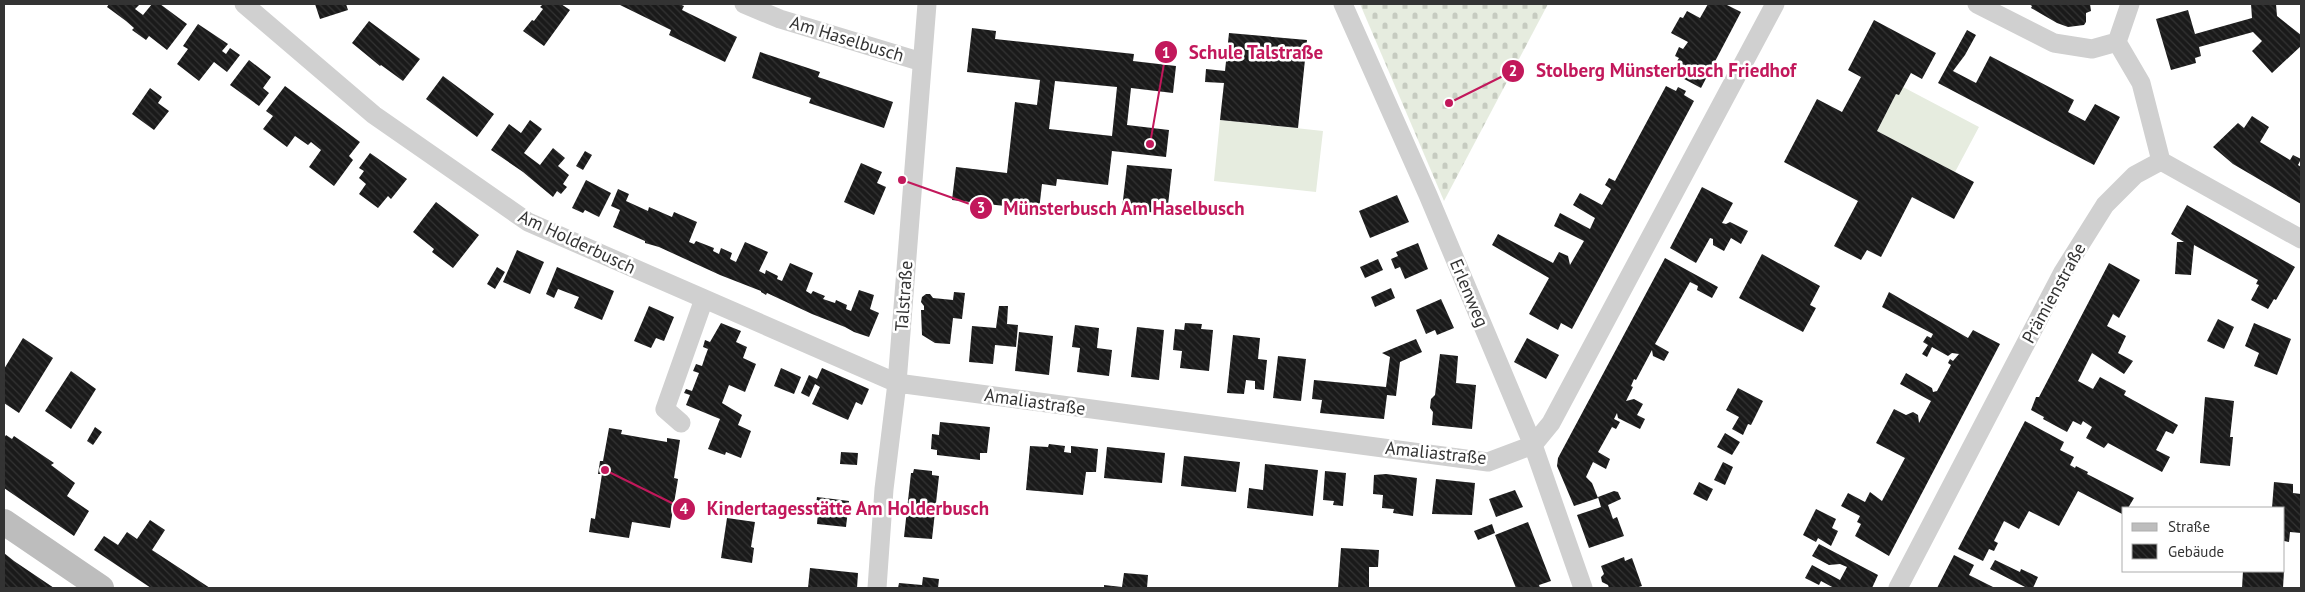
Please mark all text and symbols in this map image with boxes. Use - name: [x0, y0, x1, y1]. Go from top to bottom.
- street label: Am Haselbusch: [787, 10, 907, 67]
- callout: Schule Talstraße: [1153, 35, 1333, 69]
- text: Schule Talstraße: [1189, 40, 1323, 64]
- text: 1: [1162, 43, 1170, 62]
- callout: Stolberg Münsterbusch Friedhof: [1500, 54, 1806, 88]
- text: Stolberg Münsterbusch Friedhof: [1536, 58, 1798, 82]
- text: 2: [1509, 61, 1517, 80]
- callout: Münsterbusch Am Haselbusch: [968, 191, 1255, 225]
- text: Münsterbusch Am Haselbusch: [1003, 196, 1245, 220]
- text: 3: [977, 198, 985, 217]
- street label: Am Holderbusch: [515, 204, 640, 279]
- street label: Prämienstraße: [2016, 238, 2091, 347]
- street label: Erlenweg: [1445, 255, 1494, 330]
- street label: Talstraße: [890, 260, 917, 332]
- street label: Amaliastraße: [983, 383, 1087, 420]
- street label: Amaliastraße: [1384, 436, 1488, 469]
- callout: Kindertagesstätte Am Holderbusch: [672, 492, 1000, 526]
- text: Kindertagesstätte Am Holderbusch: [707, 496, 989, 520]
- text: 4: [680, 499, 689, 518]
- legend: [2122, 507, 2285, 572]
- text: Straße: [2168, 517, 2210, 536]
- text: Gebäude: [2168, 542, 2224, 561]

